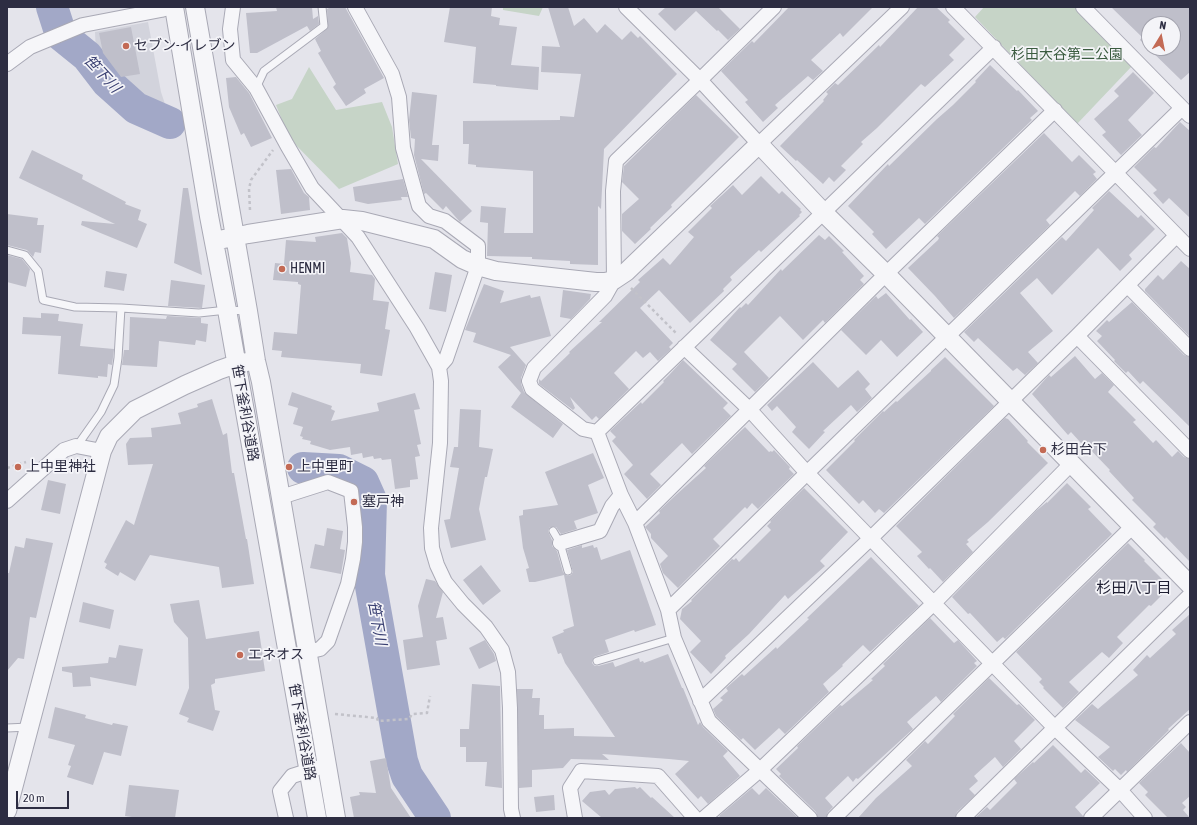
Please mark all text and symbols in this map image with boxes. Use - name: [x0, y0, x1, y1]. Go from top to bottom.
- north arrow: [1141, 16, 1181, 56]
- text: N: [1159, 19, 1167, 32]
- place label: セブン-イレブン: [134, 38, 235, 54]
- marker: セブン-イレブン: [121, 41, 131, 51]
- park label: 杉田大谷第二公園: [1011, 47, 1123, 63]
- water label: 笹下川: [80, 51, 124, 97]
- place label: HENMI: [290, 261, 325, 277]
- marker: HENMI: [277, 264, 287, 274]
- street label: 笹下釜利谷道路: [228, 363, 262, 463]
- place label: 杉田台下: [1051, 442, 1107, 458]
- marker: 杉田台下: [1038, 445, 1048, 455]
- place label: 上中里神社: [26, 459, 96, 475]
- place label: 上中里町: [297, 459, 353, 475]
- marker: 上中里神社: [13, 462, 23, 472]
- marker: 上中里町: [284, 462, 294, 472]
- place label: 塞戸神: [362, 494, 404, 510]
- marker: 塞戸神: [349, 497, 359, 507]
- district label: 杉田八丁目: [1097, 579, 1171, 597]
- water label: 笹下川: [364, 599, 390, 647]
- place label: エネオス: [248, 647, 304, 663]
- marker: エネオス: [235, 650, 245, 660]
- street label: 笹下釜利谷道路: [285, 682, 319, 782]
- scale bar: [18, 783, 71, 809]
- text: 20 m: [23, 791, 45, 805]

